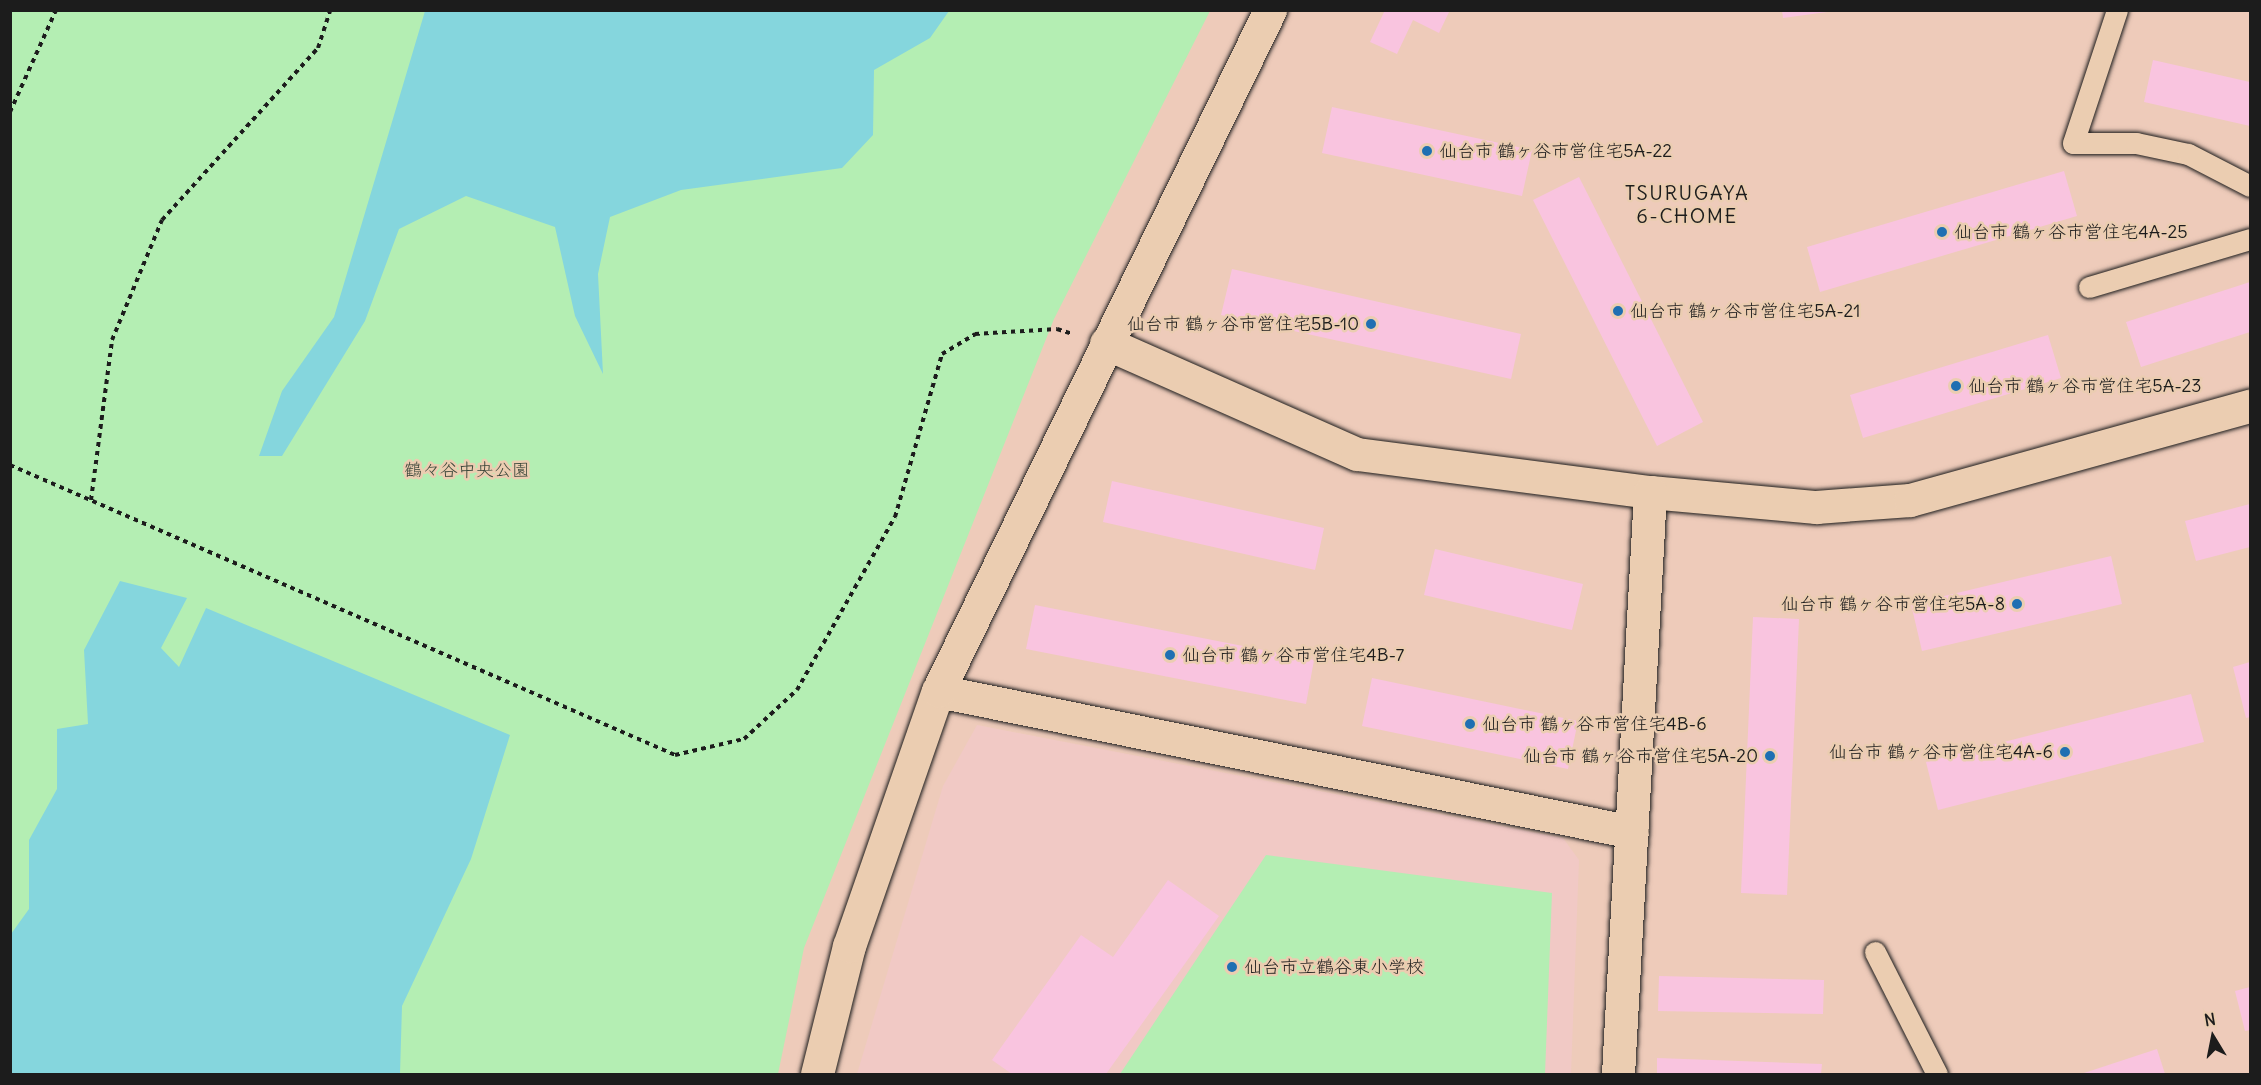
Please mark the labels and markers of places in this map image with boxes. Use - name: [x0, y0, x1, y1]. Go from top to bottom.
- place label: 仙台市 鶴ヶ谷市営住宅5A-22: [1439, 140, 1672, 162]
- marker: 仙台市 鶴ヶ谷市営住宅5A-22: [1420, 144, 1434, 158]
- place label: 仙台市 鶴ヶ谷市営住宅4A-25: [1954, 221, 2188, 243]
- marker: 仙台市 鶴ヶ谷市営住宅4A-25: [1935, 225, 1949, 239]
- place label: 仙台市 鶴ヶ谷市営住宅5A-21: [1630, 300, 1860, 322]
- marker: 仙台市 鶴ヶ谷市営住宅5A-21: [1611, 304, 1625, 318]
- place label: 仙台市 鶴ヶ谷市営住宅5B-10: [1127, 313, 1359, 335]
- marker: 仙台市 鶴ヶ谷市営住宅5B-10: [1364, 317, 1378, 331]
- place label: 仙台市 鶴ヶ谷市営住宅5A-23: [1968, 375, 2201, 397]
- marker: 仙台市 鶴ヶ谷市営住宅5A-23: [1949, 379, 1963, 393]
- place label: 仙台市 鶴ヶ谷市営住宅5A-8: [1781, 593, 2005, 615]
- marker: 仙台市 鶴ヶ谷市営住宅5A-8: [2010, 597, 2024, 611]
- place label: 仙台市 鶴ヶ谷市営住宅4B-7: [1182, 644, 1404, 666]
- marker: 仙台市 鶴ヶ谷市営住宅4B-7: [1163, 648, 1177, 662]
- place label: 仙台市 鶴ヶ谷市営住宅4B-6: [1482, 713, 1707, 735]
- marker: 仙台市 鶴ヶ谷市営住宅4B-6: [1463, 717, 1477, 731]
- place label: 仙台市 鶴ヶ谷市営住宅4A-6: [1829, 741, 2053, 763]
- place label: 仙台市 鶴ヶ谷市営住宅5A-20: [1523, 745, 1758, 767]
- marker: 仙台市 鶴ヶ谷市営住宅4A-6: [2058, 745, 2072, 759]
- marker: 仙台市 鶴ヶ谷市営住宅5A-20: [1763, 749, 1777, 763]
- place label: 仙台市立鶴谷東小学校: [1244, 956, 1424, 978]
- marker: 仙台市立鶴谷東小学校: [1225, 960, 1239, 974]

